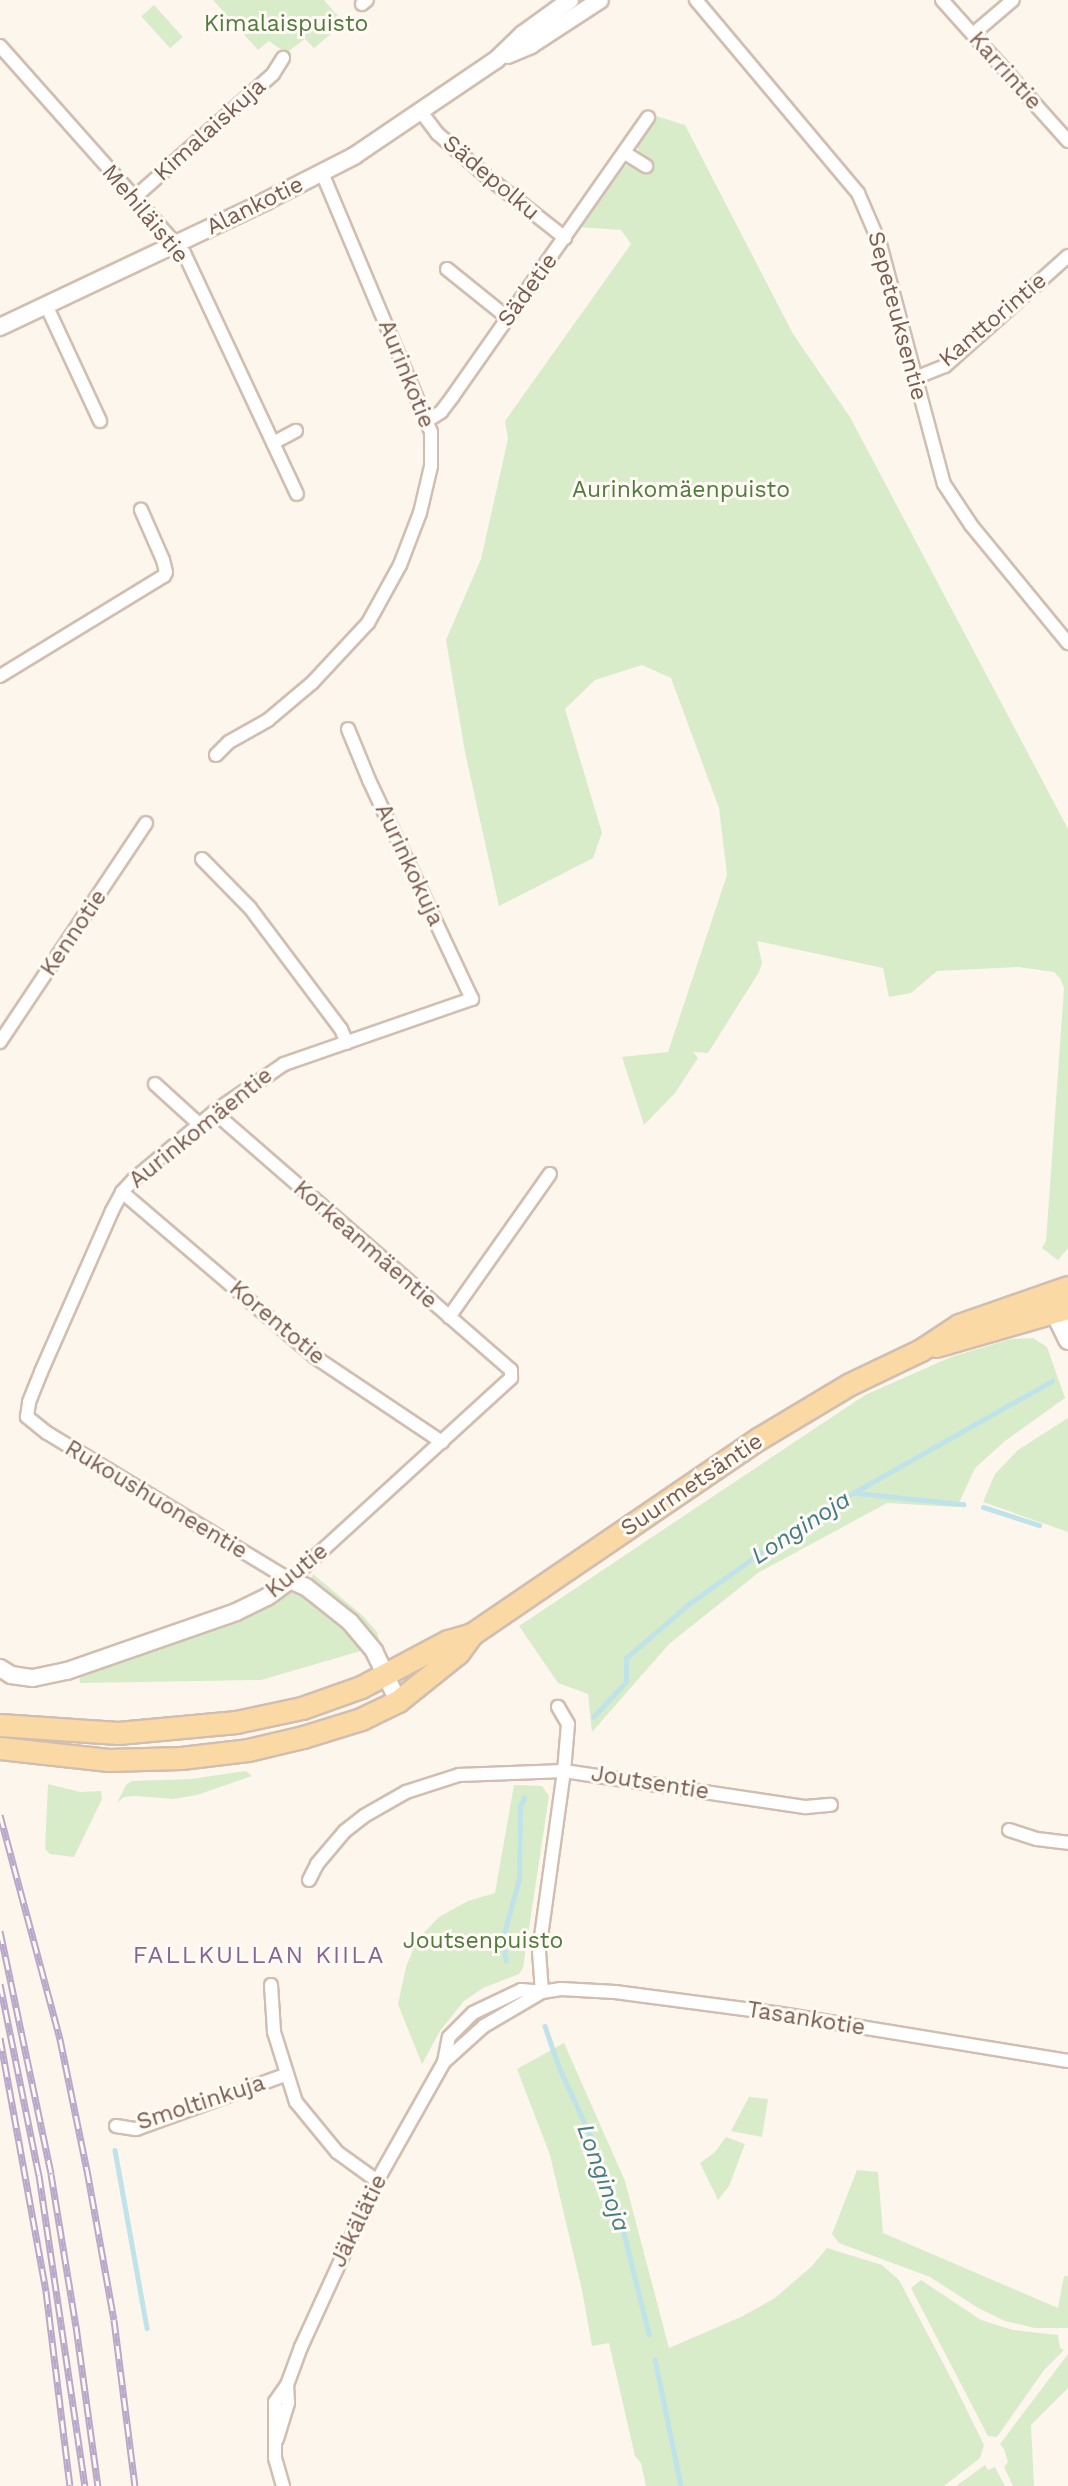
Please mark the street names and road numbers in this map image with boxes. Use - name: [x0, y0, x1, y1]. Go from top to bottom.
- street label: Karrintie: [963, 26, 1047, 116]
- street label: Kimalaiskuja: [148, 73, 272, 187]
- street label: Sädepolku: [437, 130, 545, 226]
- street label: Mehiläistie: [96, 159, 194, 269]
- street label: Alankotie: [202, 171, 308, 241]
- street label: Sepeteuksentie: [861, 229, 933, 403]
- street label: Sädetie: [492, 248, 564, 332]
- street label: Kanttorintie: [934, 267, 1052, 373]
- street label: Aurinkotie: [372, 316, 440, 432]
- street label: Aurinkokuja: [369, 799, 449, 931]
- street label: Kennotie: [35, 884, 113, 982]
- street label: Aurinkomäentie: [124, 1062, 278, 1194]
- street label: Korkeanmäentie: [287, 1175, 443, 1315]
- street label: Korentotie: [223, 1275, 331, 1371]
- street label: Suurmetsäntie: [616, 1427, 768, 1543]
- street label: Rukoushuoneentie: [60, 1435, 252, 1565]
- street label: Kuutie: [260, 1538, 334, 1604]
- street label: Joutsentie: [589, 1760, 711, 1806]
- street label: Tasankotie: [745, 1996, 867, 2042]
- street label: Smoltinkuja: [133, 2069, 269, 2137]
- street label: Jäkälätie: [325, 2170, 393, 2272]

